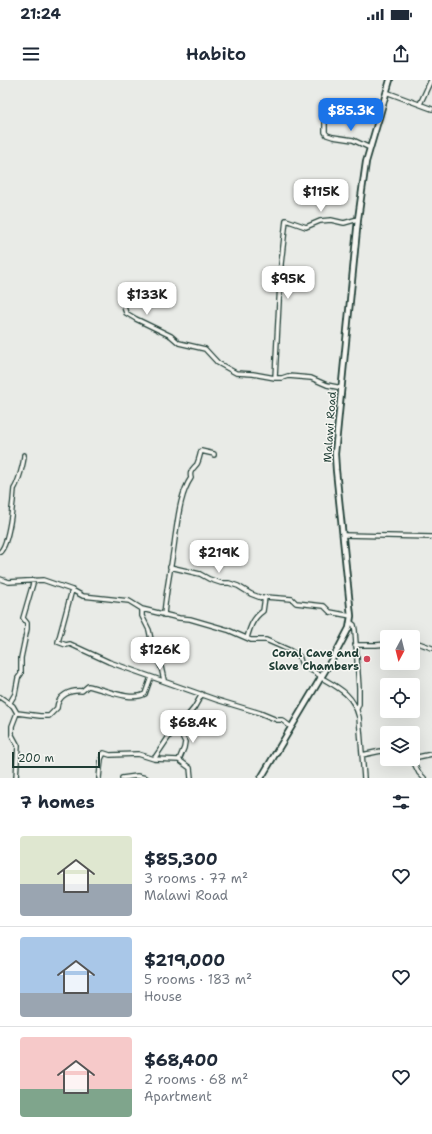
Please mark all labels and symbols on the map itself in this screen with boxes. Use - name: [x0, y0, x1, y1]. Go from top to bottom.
- pin: $85.3K: [318, 98, 384, 132]
- pin: $115K: [293, 179, 349, 213]
- pin: $95K: [264, 266, 312, 300]
- pin: $133K: [119, 282, 175, 316]
- street label: Malawi Road: [320, 391, 340, 463]
- pin: $219K: [191, 540, 247, 574]
- north arrow: [380, 630, 420, 670]
- pin: $126K: [132, 637, 188, 671]
- place label: Coral Cave and Slave Chambers: [269, 646, 359, 674]
- marker: Coral Cave and Slave Chambers: [362, 654, 372, 664]
- pin: $68.4K: [160, 710, 226, 744]
- scale bar: [12, 750, 100, 769]

